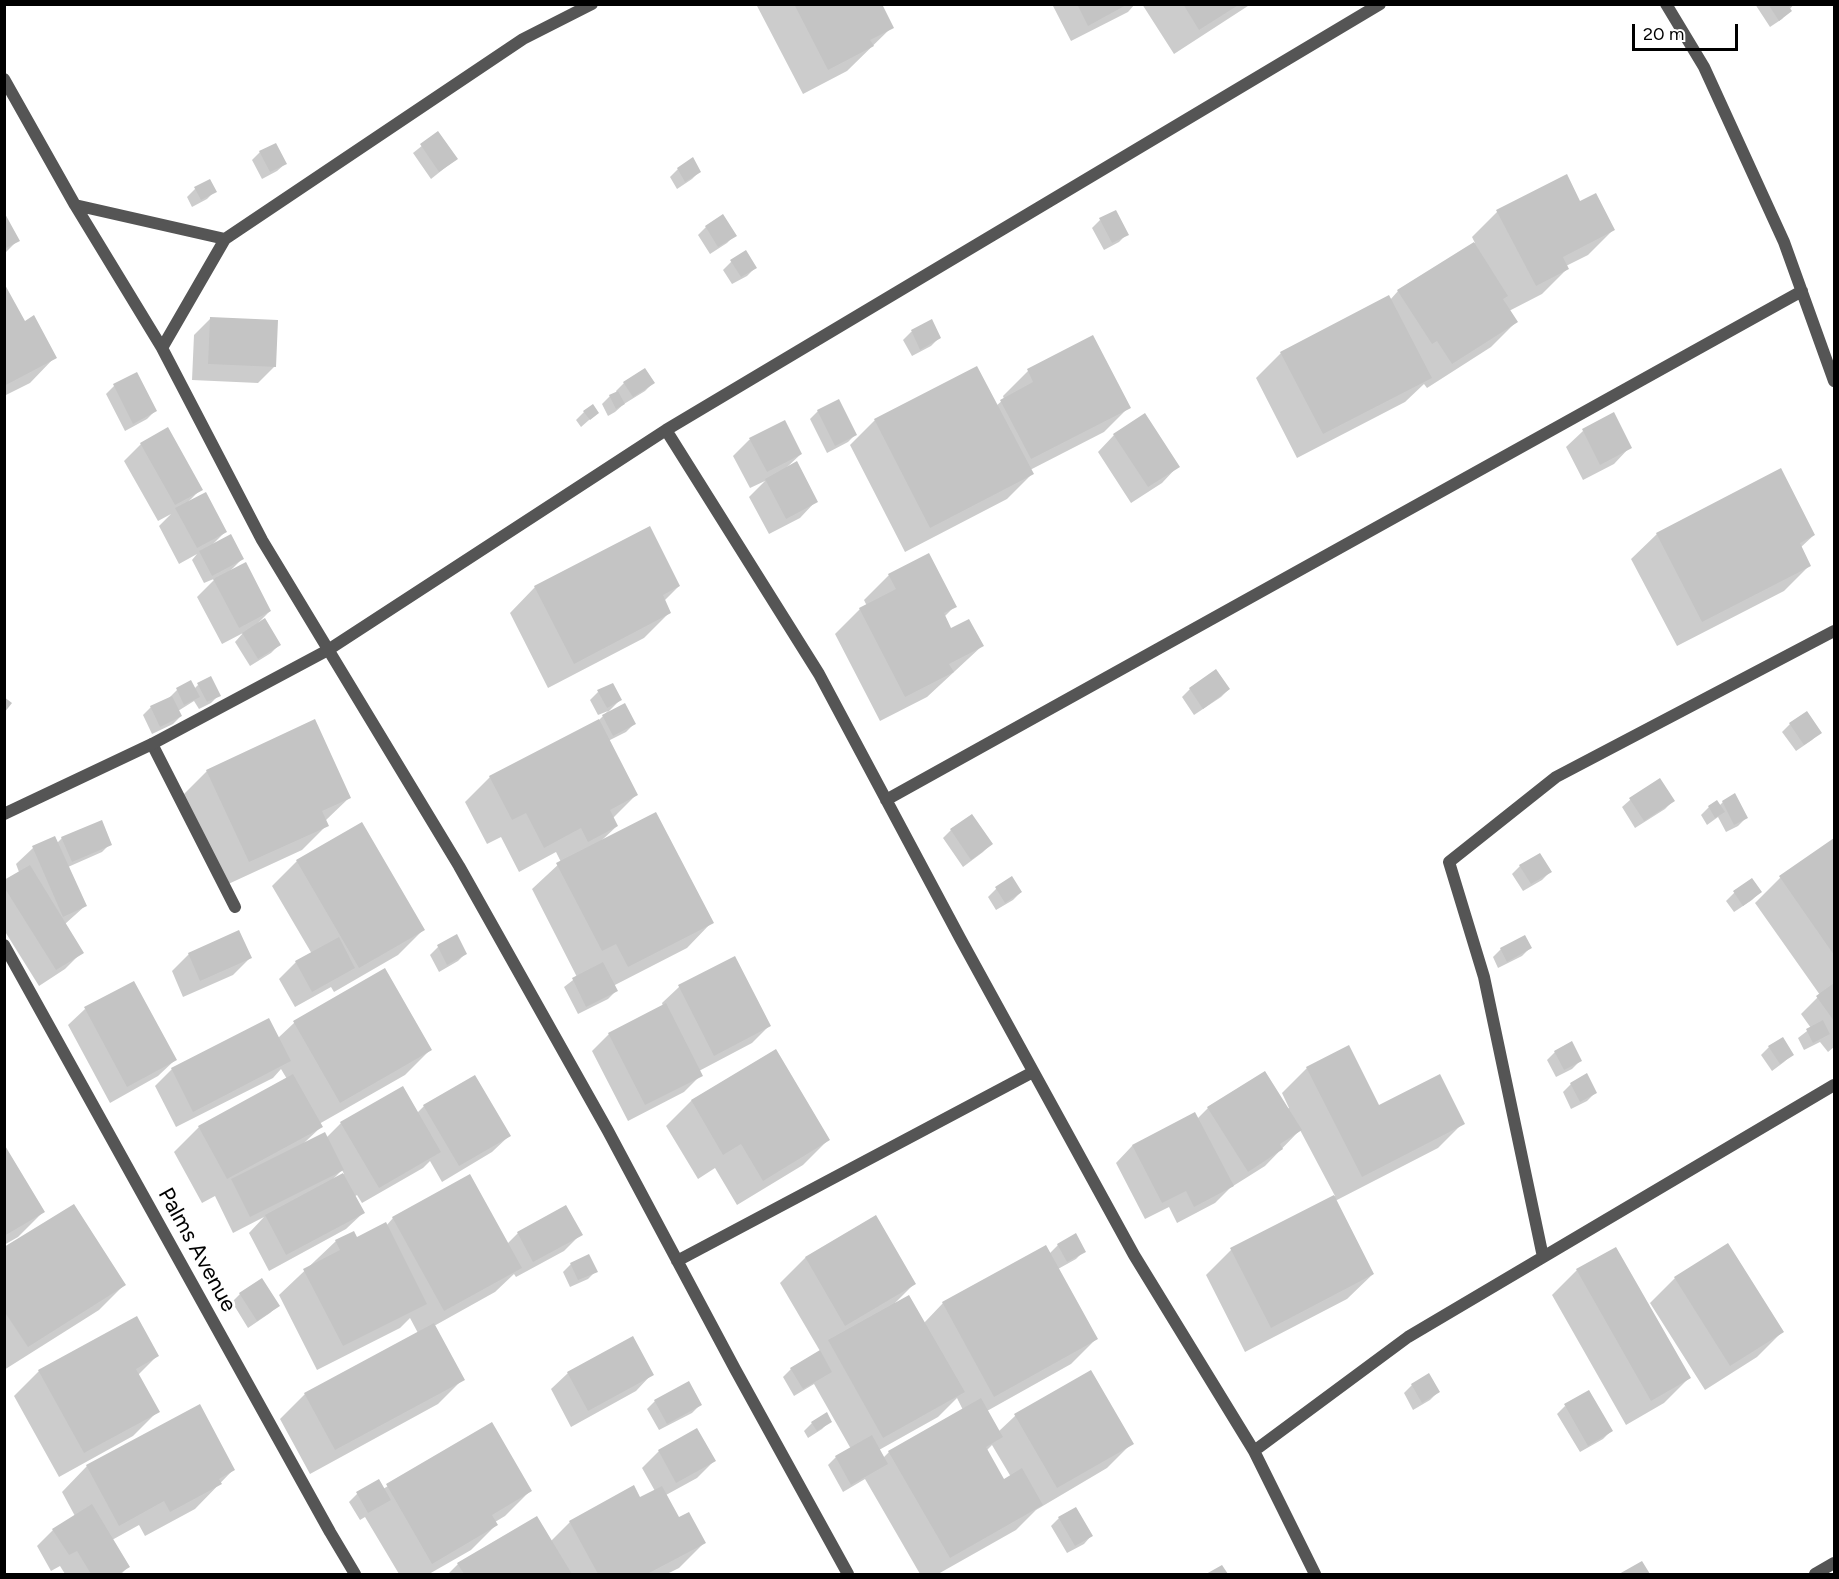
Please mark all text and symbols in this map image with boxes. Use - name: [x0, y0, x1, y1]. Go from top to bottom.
- scale bar: [1635, 12, 1742, 50]
- text: 20 m: [1643, 23, 1684, 45]
- street label: Palms Avenue: [152, 1184, 242, 1316]

